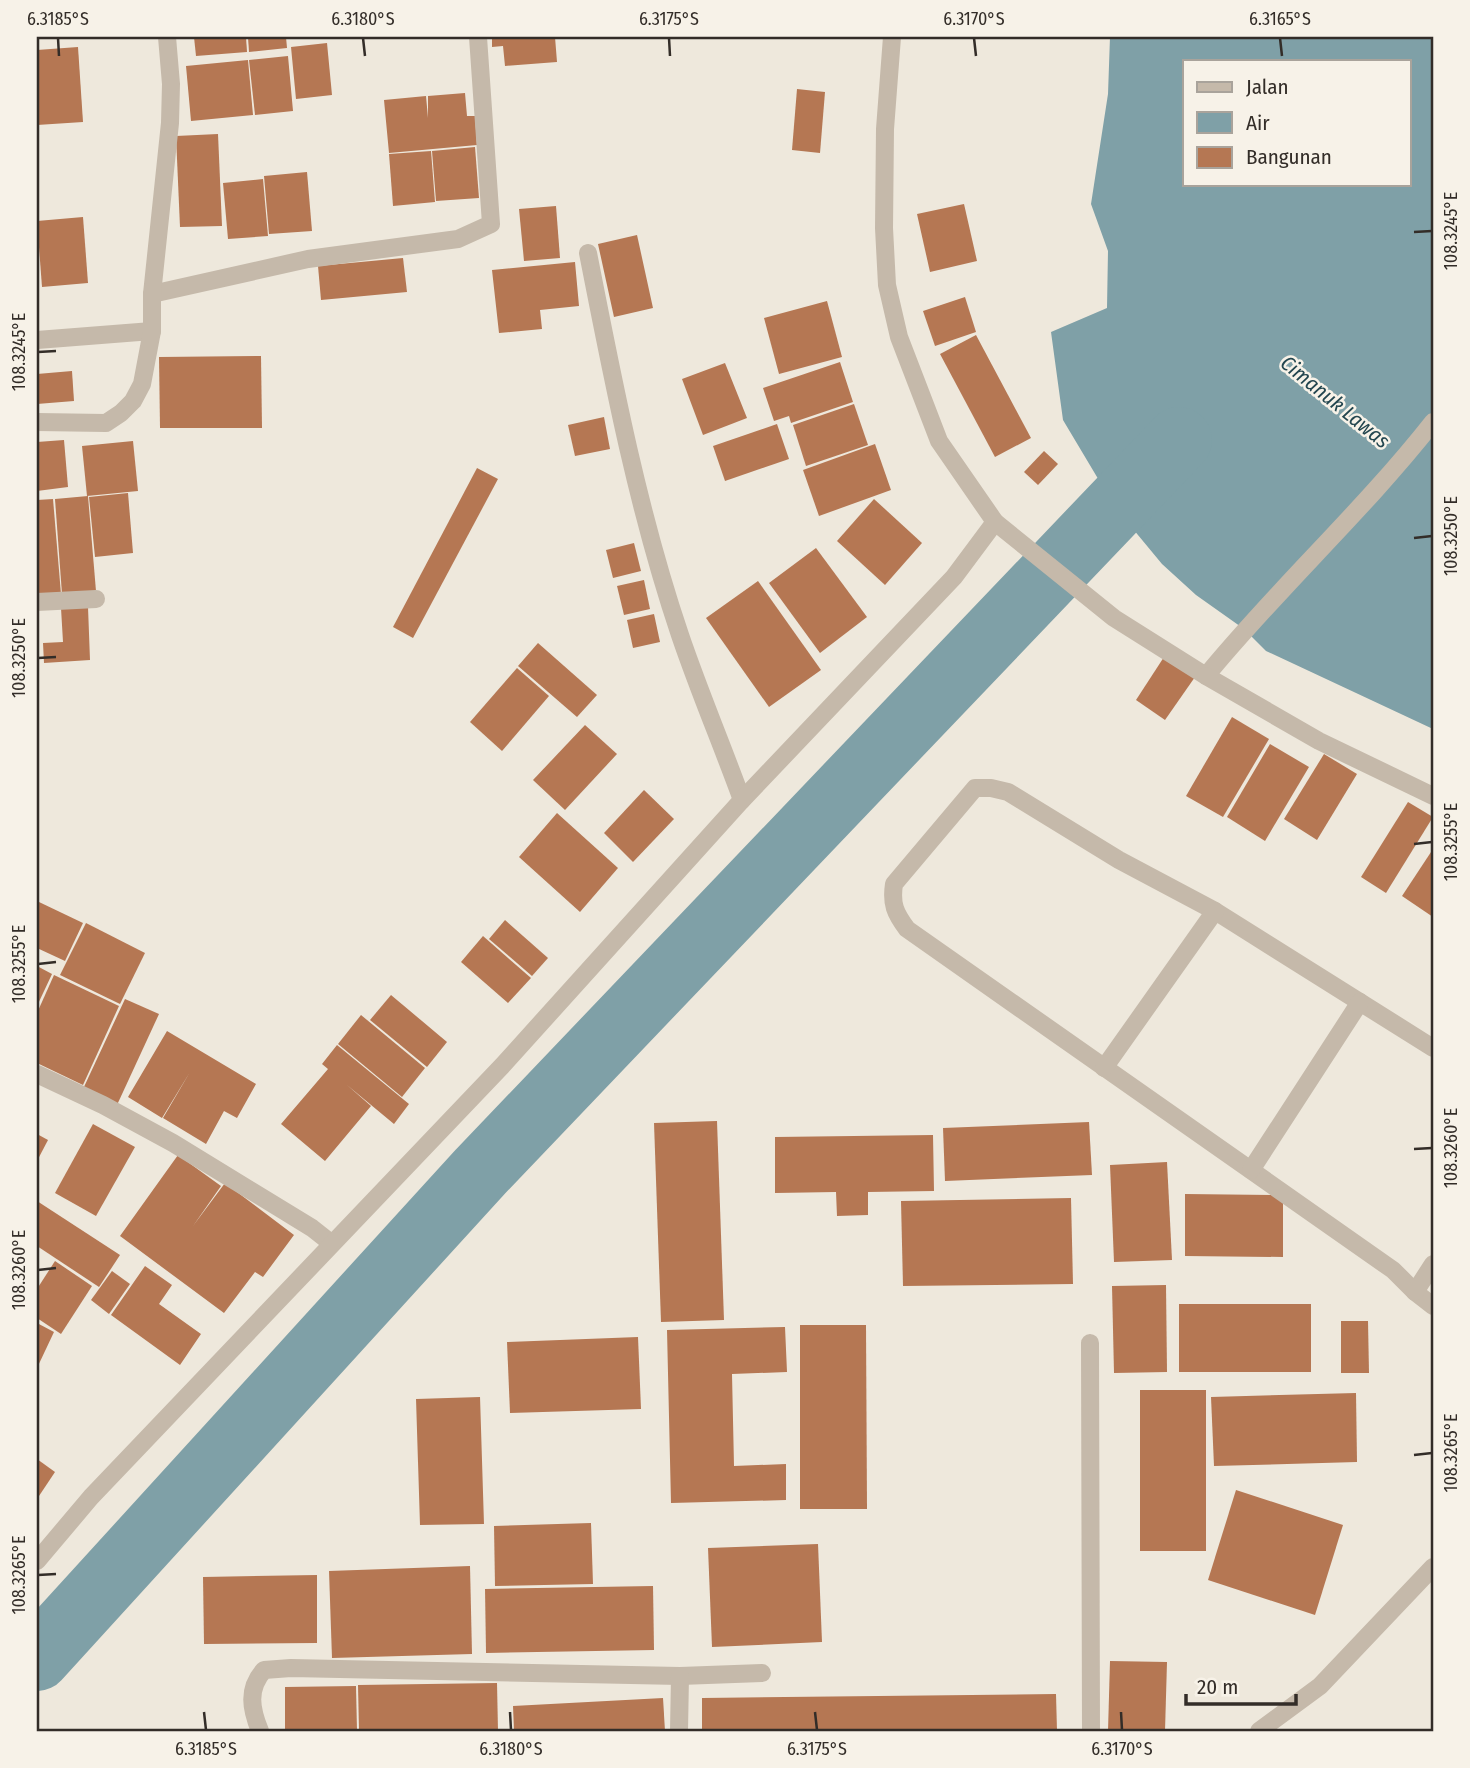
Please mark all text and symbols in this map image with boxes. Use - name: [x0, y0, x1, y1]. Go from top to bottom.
- text: 6.3185°S: [27, 8, 89, 30]
- text: 6.3180°S: [331, 8, 395, 30]
- text: 6.3175°S: [639, 8, 699, 30]
- text: 6.3170°S: [943, 8, 1005, 30]
- text: 6.3165°S: [1249, 8, 1311, 30]
- legend: [1183, 60, 1410, 186]
- text: Jalan: [1246, 74, 1289, 100]
- text: Air: [1246, 110, 1270, 136]
- text: Bangunan: [1246, 144, 1332, 170]
- text: 108.3245°E: [1440, 192, 1462, 270]
- text: 108.3245°E: [8, 313, 30, 391]
- water label: Cimanuk Lawas: [1275, 350, 1395, 454]
- text: 108.3250°E: [1440, 496, 1462, 576]
- text: 108.3250°E: [8, 618, 30, 698]
- text: 108.3255°E: [1440, 803, 1462, 881]
- text: 108.3255°E: [8, 925, 30, 1003]
- text: 108.3260°E: [1440, 1108, 1462, 1188]
- text: 108.3260°E: [8, 1230, 30, 1310]
- text: 108.3265°E: [1440, 1413, 1462, 1493]
- text: 108.3265°E: [8, 1535, 30, 1615]
- scale bar: [1186, 1663, 1297, 1707]
- text: 20 m: [1197, 1674, 1238, 1700]
- text: 6.3185°S: [175, 1738, 237, 1760]
- text: 6.3180°S: [479, 1738, 543, 1760]
- text: 6.3175°S: [787, 1738, 847, 1760]
- text: 6.3170°S: [1091, 1738, 1153, 1760]

